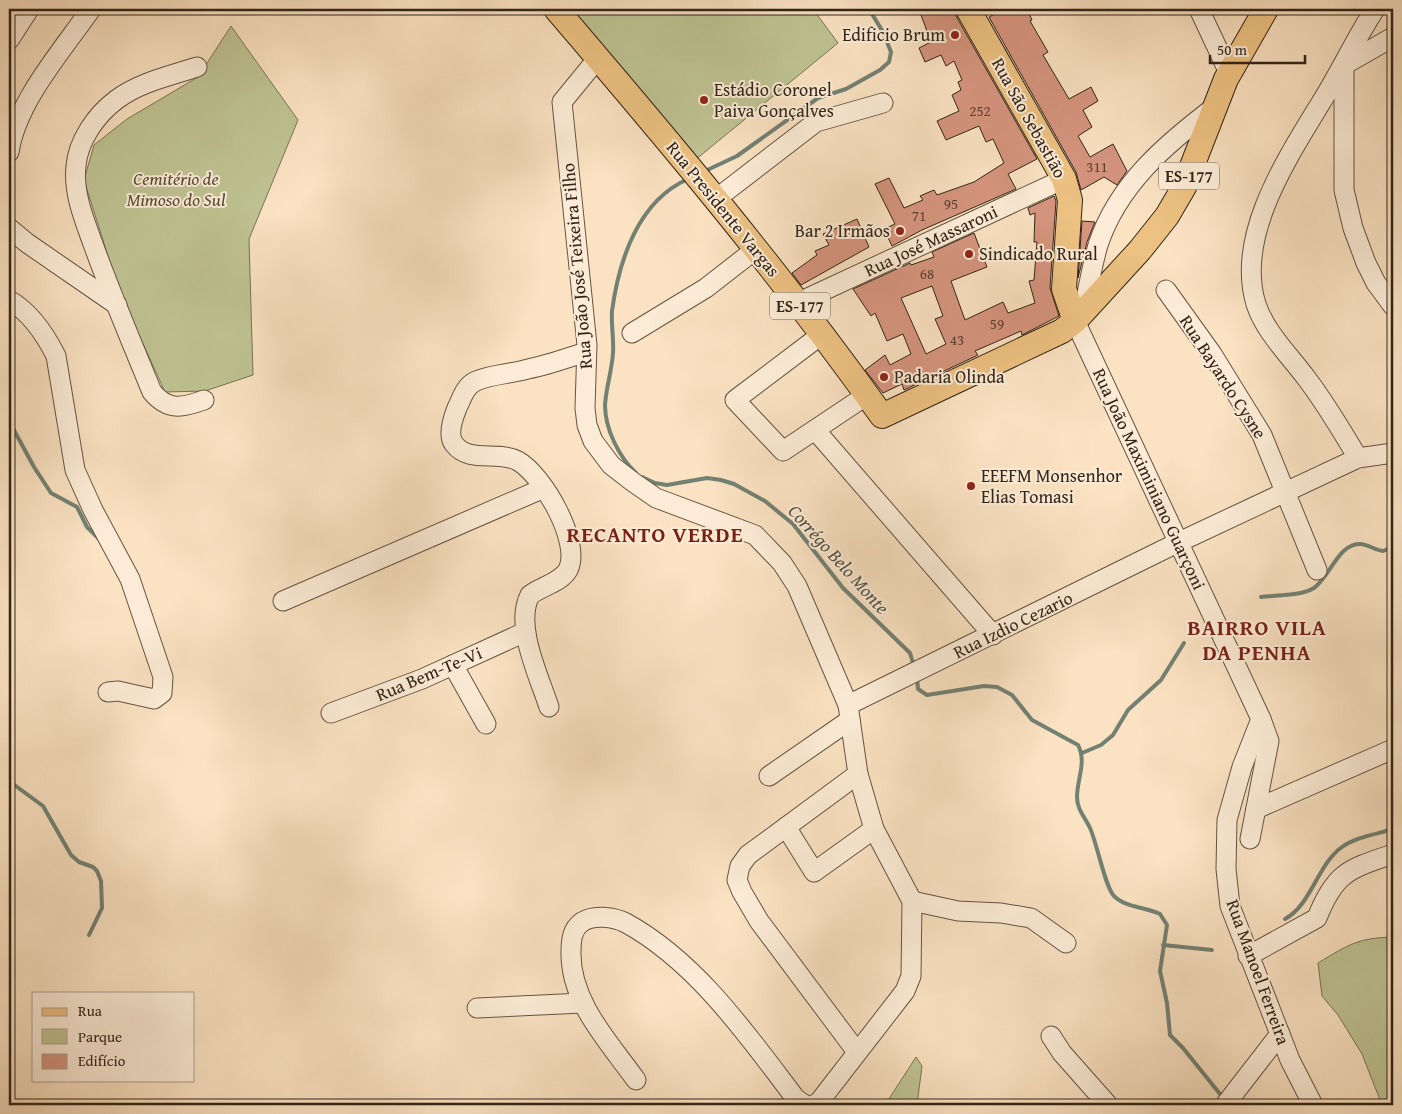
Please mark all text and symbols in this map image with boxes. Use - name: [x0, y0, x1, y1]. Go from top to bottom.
- place label: Edificio Brum: [842, 21, 945, 48]
- marker: Edificio Brum: [949, 29, 961, 41]
- scale bar: [1210, 32, 1304, 64]
- text: 50 m: [1217, 39, 1248, 60]
- street label: Rua São Sebastião: [985, 52, 1074, 183]
- place label: Estádio Coronel Paiva Gonçalves: [714, 76, 834, 124]
- marker: Estádio Coronel Paiva Gonçalves: [698, 94, 710, 106]
- house number: 252: [969, 100, 991, 121]
- street label: Rua Presidente Vargas: [660, 135, 787, 283]
- house number: 311: [1086, 156, 1108, 177]
- street label: Rua João José Teixeira Filho: [554, 162, 599, 370]
- road number: ES-177: [1159, 162, 1219, 190]
- park label: Cemitério de Mimoso do Sul: [127, 165, 226, 213]
- house number: 95: [944, 193, 958, 214]
- street label: Rua José Massaroni: [860, 198, 1002, 283]
- house number: 71: [912, 205, 926, 226]
- place label: Bar 2 Irmãos: [795, 217, 890, 244]
- marker: Bar 2 Irmãos: [894, 225, 906, 237]
- place label: Sindicado Rural: [979, 240, 1098, 267]
- marker: Sindicado Rural: [963, 248, 975, 260]
- house number: 68: [920, 263, 934, 284]
- road number: ES-177: [770, 292, 830, 320]
- street label: Rua Bayardo Cysne: [1173, 309, 1274, 444]
- house number: 59: [990, 313, 1004, 334]
- house number: 43: [950, 329, 964, 350]
- place label: Padaria Olinda: [894, 363, 1005, 390]
- street label: Rua João Maximiniano Guarçoni: [1086, 363, 1213, 594]
- marker: Padaria Olinda: [878, 371, 890, 383]
- place label: EEEFM Monsenhor Elias Tomasi: [981, 462, 1123, 510]
- marker: EEEFM Monsenhor Elias Tomasi: [965, 480, 977, 492]
- water label: Corrégo Belo Monte: [782, 498, 896, 620]
- district label: RECANTO VERDE: [567, 518, 743, 550]
- street label: Rua Izdio Cezario: [948, 584, 1077, 665]
- district label: BAIRRO VILA DA PENHA: [1187, 611, 1327, 668]
- street label: Rua Bem-Te-Vi: [372, 639, 486, 708]
- street label: Rua Manoel Ferreira: [1220, 895, 1297, 1049]
- legend: [32, 992, 195, 1082]
- text: Rua: [78, 1000, 102, 1021]
- text: Parque: [78, 1026, 122, 1047]
- text: Edifício: [78, 1050, 126, 1071]

